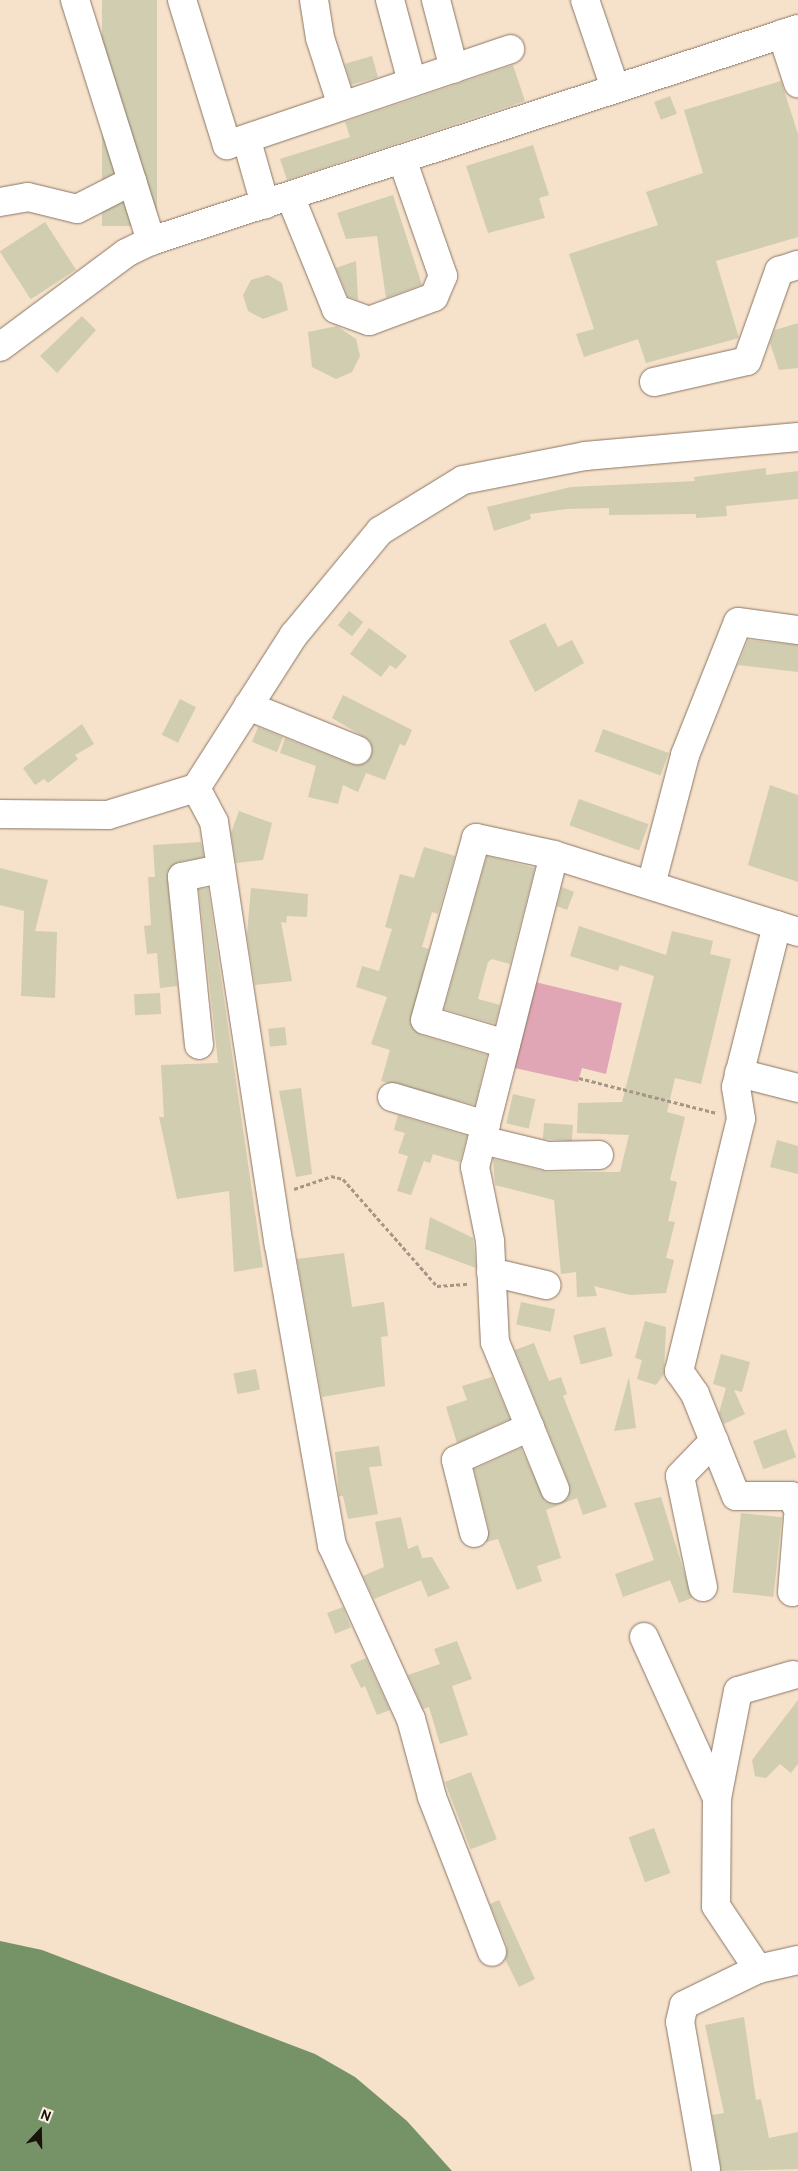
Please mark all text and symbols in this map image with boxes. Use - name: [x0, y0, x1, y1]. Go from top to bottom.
- north arrow: [15, 2106, 65, 2156]
- text: N: [38, 2107, 53, 2126]

